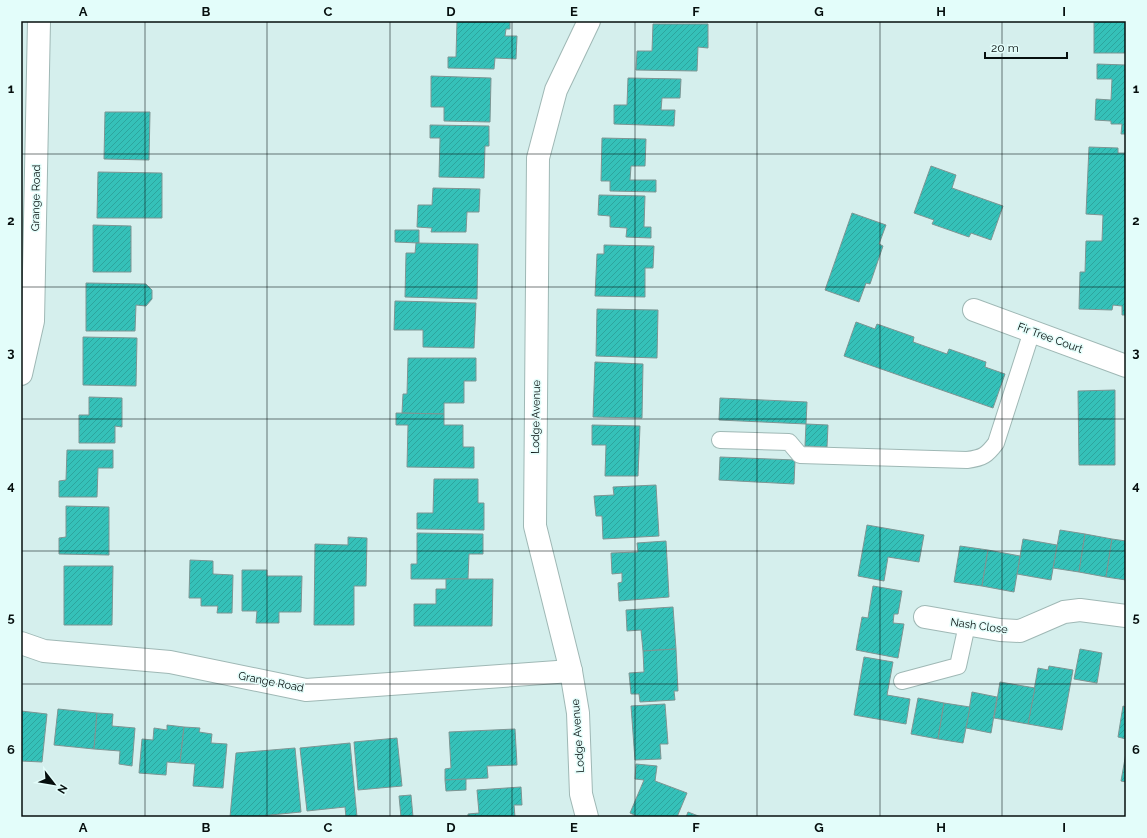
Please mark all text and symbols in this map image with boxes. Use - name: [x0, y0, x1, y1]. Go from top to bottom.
- text: A: [79, 4, 88, 19]
- text: B: [202, 4, 211, 19]
- text: C: [324, 4, 333, 19]
- text: D: [446, 4, 456, 19]
- text: E: [570, 4, 578, 19]
- text: F: [692, 4, 700, 19]
- text: G: [814, 4, 824, 19]
- text: H: [936, 4, 946, 19]
- text: I: [1062, 4, 1066, 19]
- scale bar: [985, 34, 1067, 60]
- text: 20 m: [991, 41, 1019, 55]
- text: 1: [8, 81, 15, 96]
- text: 1: [1133, 81, 1140, 96]
- street label: Grange Road: [29, 164, 43, 231]
- text: 2: [7, 213, 15, 228]
- text: 2: [1132, 213, 1140, 228]
- street label: Fir Tree Court: [1016, 320, 1085, 356]
- text: 3: [7, 345, 15, 360]
- text: 3: [1132, 345, 1140, 360]
- street label: Lodge Avenue: [529, 379, 543, 454]
- text: 4: [7, 478, 15, 493]
- text: 4: [1132, 478, 1140, 493]
- text: 5: [7, 610, 15, 625]
- text: 5: [1132, 610, 1140, 625]
- street label: Nash Close: [949, 616, 1009, 637]
- street label: Grange Road: [237, 669, 305, 695]
- street label: Lodge Avenue: [569, 698, 587, 773]
- text: 6: [7, 742, 15, 757]
- text: 6: [1132, 742, 1140, 757]
- north arrow: [34, 764, 74, 804]
- text: N: [54, 782, 70, 796]
- text: A: [79, 820, 88, 835]
- text: B: [202, 820, 211, 835]
- text: C: [324, 820, 333, 835]
- text: D: [446, 820, 456, 835]
- text: E: [570, 820, 578, 835]
- text: F: [692, 820, 700, 835]
- text: G: [814, 820, 824, 835]
- text: H: [936, 820, 946, 835]
- text: I: [1062, 820, 1066, 835]

